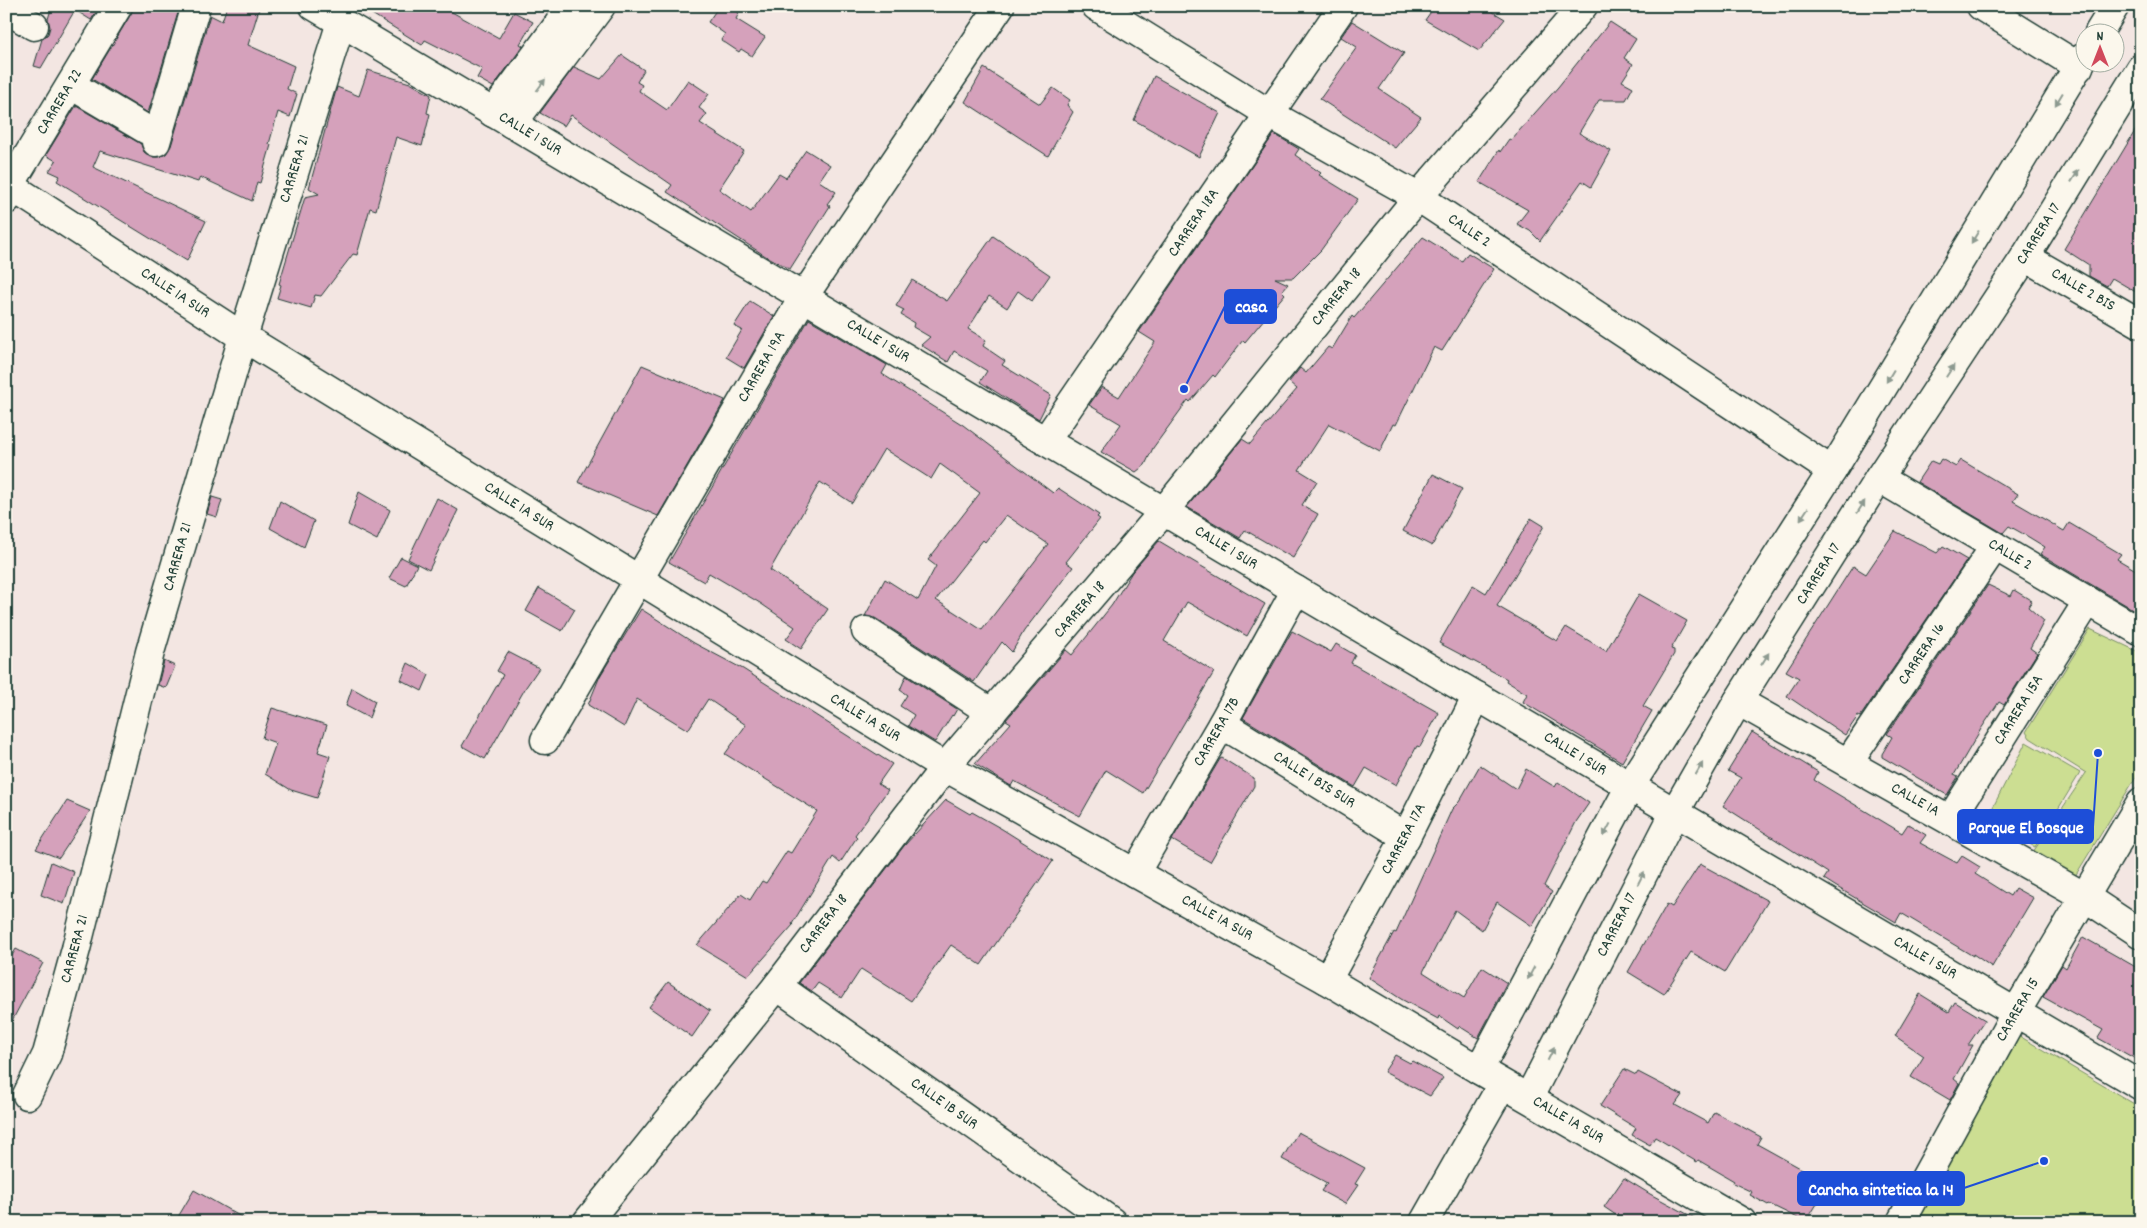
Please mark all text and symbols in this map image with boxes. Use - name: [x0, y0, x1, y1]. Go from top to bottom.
- north arrow: [2074, 22, 2124, 72]
- text: N: [2097, 27, 2104, 47]
- street label: CARRERA 22: [31, 65, 89, 139]
- one-way arrow: [536, 79, 547, 92]
- one-way arrow: [2055, 92, 2064, 105]
- street label: CALLE 1 SUR: [494, 106, 566, 162]
- street label: CARRERA 21: [274, 132, 316, 206]
- one-way arrow: [2070, 169, 2080, 182]
- street label: CARRERA 18A: [1163, 184, 1226, 262]
- street label: CARRERA 17: [2011, 199, 2067, 269]
- street label: CALLE 2: [1443, 208, 1495, 254]
- one-way arrow: [1970, 231, 1979, 244]
- street label: CALLE 1A SUR: [136, 262, 215, 324]
- street label: CALLE 2 BIS: [2047, 262, 2119, 318]
- street label: CARRERA 18: [1306, 263, 1368, 331]
- callout: casa: [1225, 290, 1276, 323]
- text: casa: [1235, 296, 1267, 321]
- street label: CALLE 1 SUR: [842, 313, 914, 369]
- street label: CARRERA 19A: [732, 327, 792, 407]
- one-way arrow: [1945, 365, 1954, 378]
- one-way arrow: [1885, 370, 1895, 383]
- street label: CALLE 1A SUR: [479, 476, 559, 538]
- one-way arrow: [1856, 501, 1865, 514]
- one-way arrow: [1800, 508, 1809, 521]
- street label: CARRERA 21: [157, 520, 199, 594]
- street label: CALLE 1 SUR: [1190, 520, 1262, 576]
- street label: CALLE 2: [1984, 533, 2036, 577]
- street label: CARRERA 17: [1791, 539, 1847, 609]
- street label: CARRERA 18: [1048, 576, 1112, 644]
- street label: CARRERA 16: [1893, 618, 1951, 690]
- one-way arrow: [1760, 653, 1769, 666]
- street label: CARRERA 15A: [1988, 670, 2050, 750]
- street label: CALLE 1A SUR: [825, 688, 905, 748]
- street label: CARRERA 17B: [1188, 693, 1246, 771]
- street label: CALLE 1 SUR: [1539, 726, 1611, 782]
- street label: CALLE 1 BIS SUR: [1268, 745, 1360, 815]
- one-way arrow: [1695, 763, 1704, 776]
- street label: CALLE 1A: [1886, 777, 1944, 823]
- street label: CARRERA 17A: [1376, 799, 1433, 879]
- callout: Parque El Bosque: [1958, 810, 2093, 843]
- text: Parque El Bosque: [1968, 817, 2084, 842]
- one-way arrow: [1603, 822, 1611, 837]
- one-way arrow: [1637, 871, 1645, 885]
- street label: CARRERA 18: [794, 889, 854, 959]
- street label: CALLE 1A SUR: [1177, 889, 1257, 947]
- street label: CARRERA 17: [1591, 889, 1643, 961]
- street label: CARRERA 21: [55, 912, 95, 986]
- street label: CALLE 1 SUR: [1889, 930, 1961, 986]
- one-way arrow: [1527, 966, 1535, 980]
- street label: CARRERA 15: [1990, 974, 2046, 1046]
- one-way arrow: [1547, 1047, 1555, 1061]
- street label: CALLE 1B SUR: [905, 1072, 983, 1136]
- street label: CALLE 1A SUR: [1528, 1090, 1608, 1150]
- callout: Cancha sintetica la 14: [1798, 1172, 1964, 1205]
- text: Cancha sintetica la 14: [1808, 1179, 1954, 1204]

